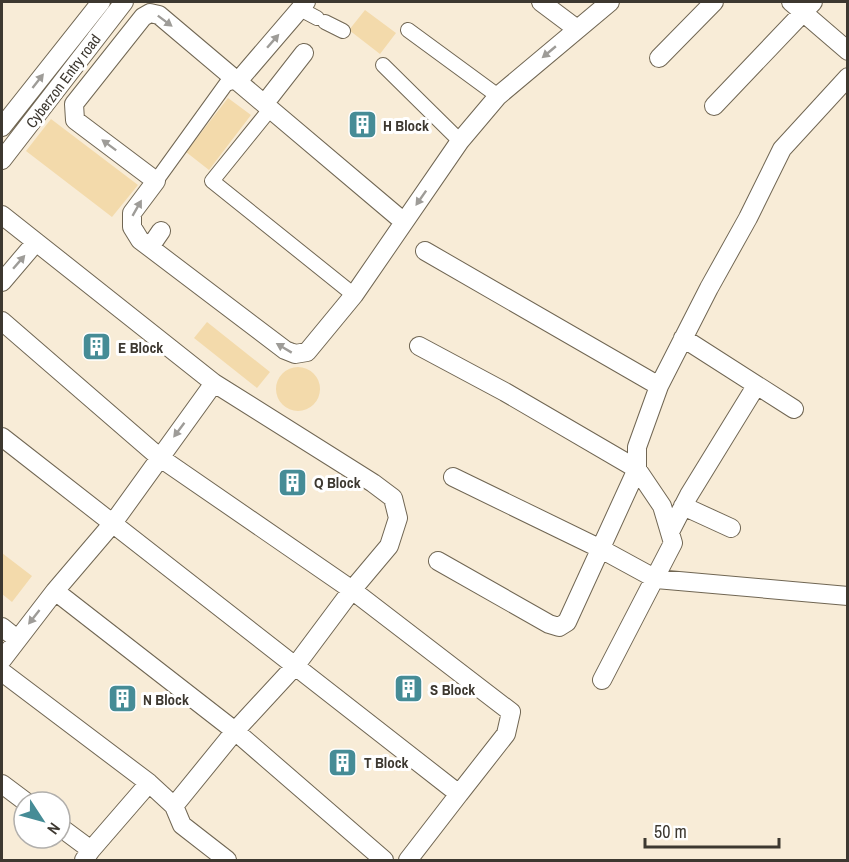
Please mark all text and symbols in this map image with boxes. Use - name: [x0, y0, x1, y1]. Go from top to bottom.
- one-way arrow: [158, 14, 173, 26]
- street label: Cyberzon Entry road: [21, 30, 105, 132]
- one-way arrow: [266, 33, 279, 49]
- one-way arrow: [541, 46, 557, 59]
- one-way arrow: [31, 73, 44, 89]
- building icon: H Block: [346, 109, 378, 141]
- place label: H Block: [383, 115, 429, 136]
- one-way arrow: [101, 139, 117, 152]
- one-way arrow: [416, 190, 427, 206]
- one-way arrow: [132, 199, 142, 216]
- one-way arrow: [12, 255, 25, 270]
- building icon: E Block: [81, 331, 113, 363]
- place label: E Block: [118, 337, 163, 358]
- one-way arrow: [276, 342, 292, 353]
- one-way arrow: [173, 422, 185, 438]
- building icon: Q Block: [277, 466, 309, 498]
- place label: Q Block: [314, 472, 361, 493]
- one-way arrow: [29, 610, 41, 625]
- building icon: S Block: [393, 673, 425, 705]
- place label: S Block: [430, 679, 475, 700]
- building icon: N Block: [106, 683, 138, 715]
- place label: N Block: [143, 689, 189, 710]
- building icon: T Block: [327, 746, 359, 778]
- place label: T Block: [364, 752, 409, 773]
- north arrow: [12, 790, 72, 850]
- scale bar: [645, 811, 778, 849]
- text: N: [42, 819, 66, 839]
- text: 50 m: [654, 819, 687, 844]

